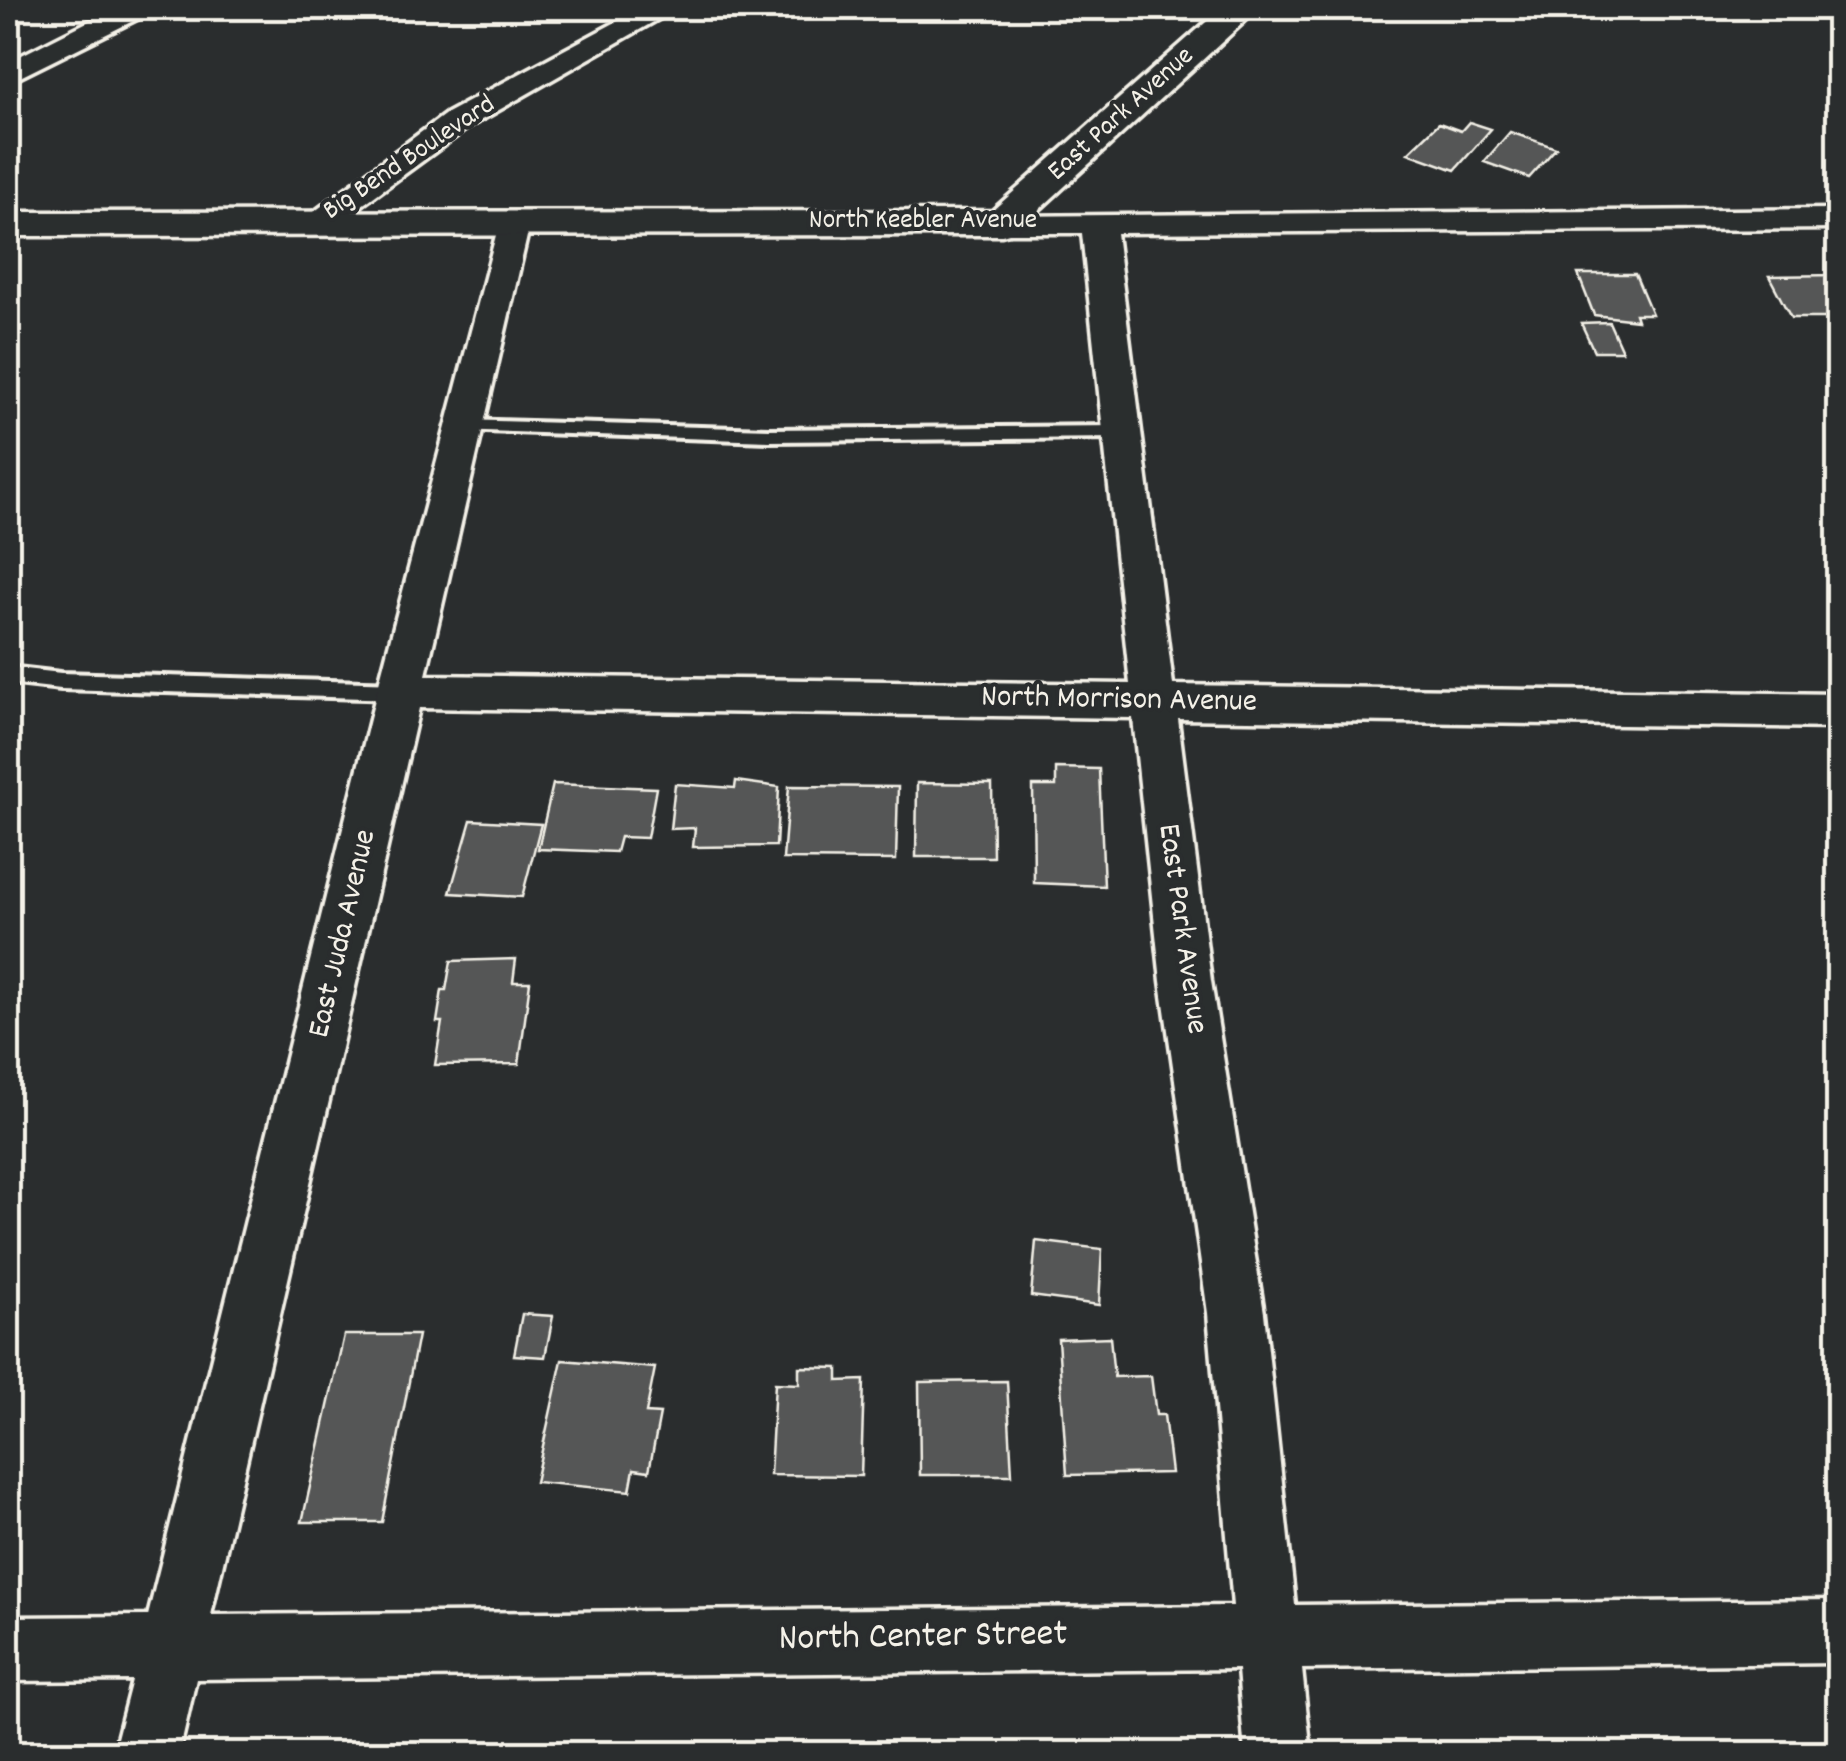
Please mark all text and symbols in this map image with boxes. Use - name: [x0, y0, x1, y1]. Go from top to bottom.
- street label: East Park Avenue: [1040, 38, 1204, 192]
- street label: Big Bend Boulevard: [316, 86, 504, 232]
- street label: North Keebler Avenue: [809, 202, 1037, 242]
- street label: North Morrison Avenue: [981, 676, 1257, 726]
- street label: East Park Avenue: [1144, 821, 1218, 1037]
- street label: East Juda Avenue: [298, 825, 390, 1043]
- street label: North Center Street: [778, 1608, 1068, 1668]

